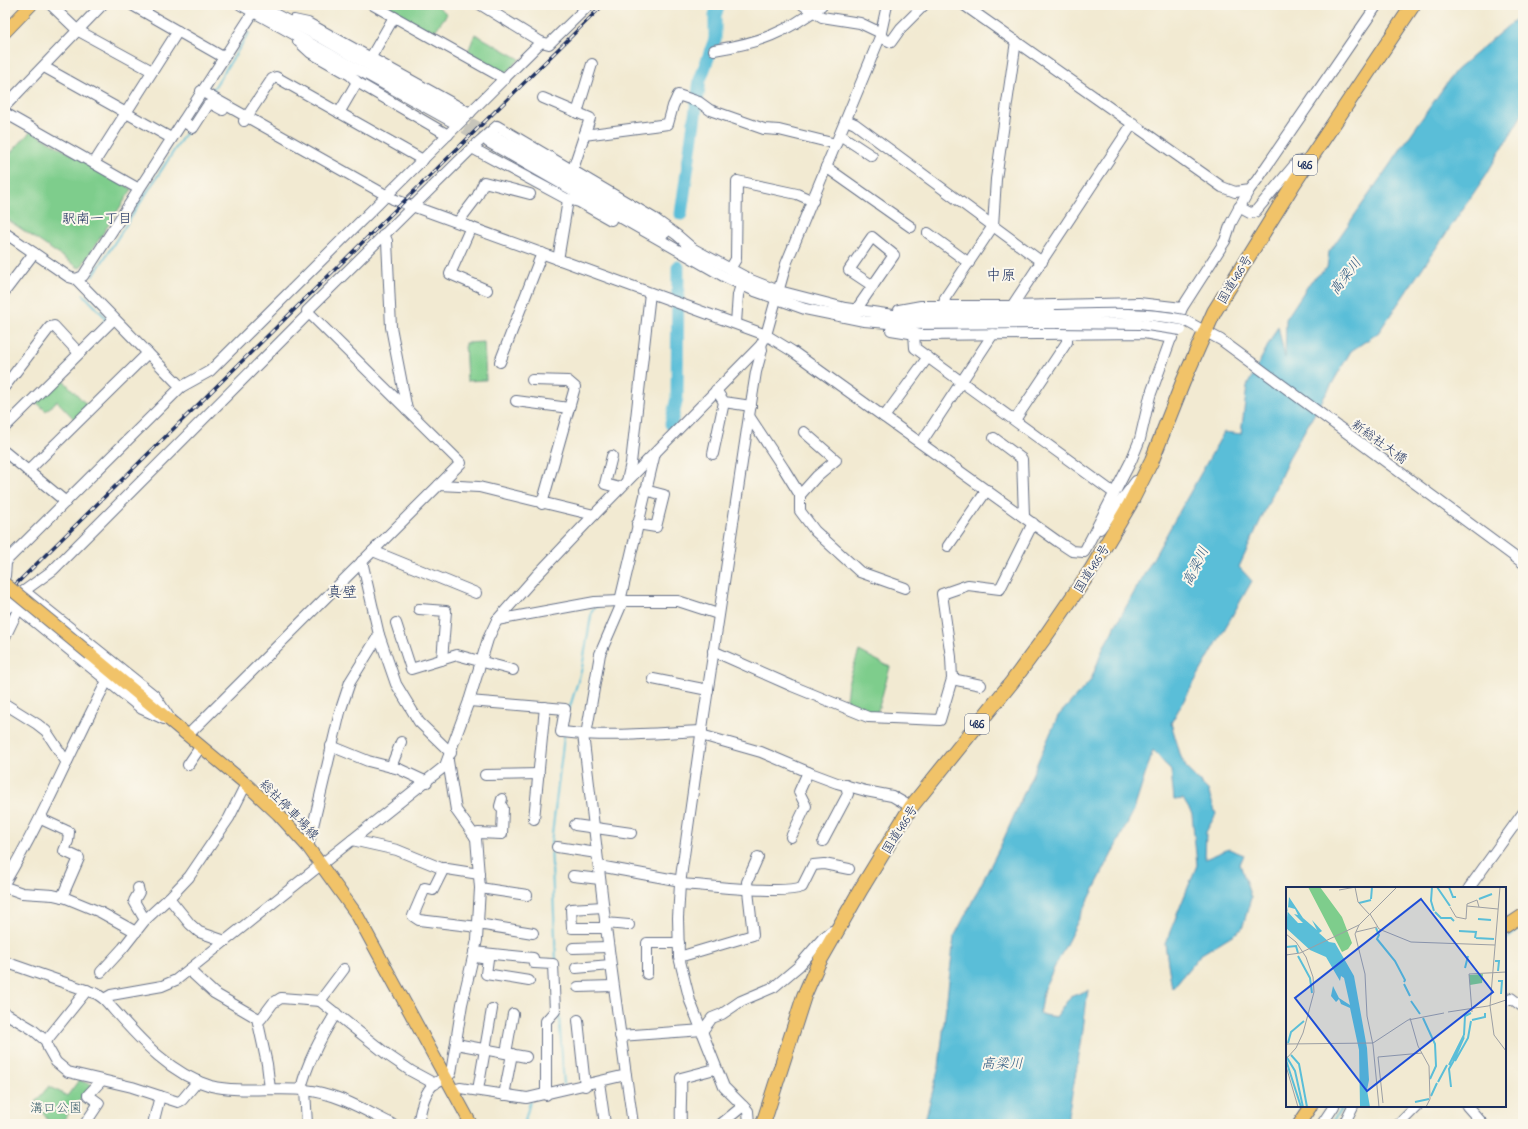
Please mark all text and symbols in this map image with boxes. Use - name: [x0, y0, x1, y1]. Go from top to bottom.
- road number: 486: [1293, 155, 1317, 175]
- district label: 駅南一丁目: [62, 209, 132, 230]
- street label: 国道486号: [1213, 251, 1258, 308]
- water label: 高梁川: [1325, 254, 1367, 300]
- district label: 中原: [986, 265, 1016, 287]
- street label: 新総社大橋: [1347, 415, 1411, 469]
- street label: 国道486号: [1070, 540, 1115, 597]
- water label: 高梁川: [1178, 543, 1215, 590]
- district label: 真壁: [327, 582, 357, 604]
- road number: 486: [965, 714, 989, 734]
- street label: 総社停車場線: [255, 775, 324, 845]
- street label: 国道486号: [878, 801, 923, 858]
- inset map: [1286, 887, 1506, 1107]
- water label: 高梁川: [981, 1054, 1023, 1075]
- park label: 溝口公園: [30, 1099, 82, 1118]

